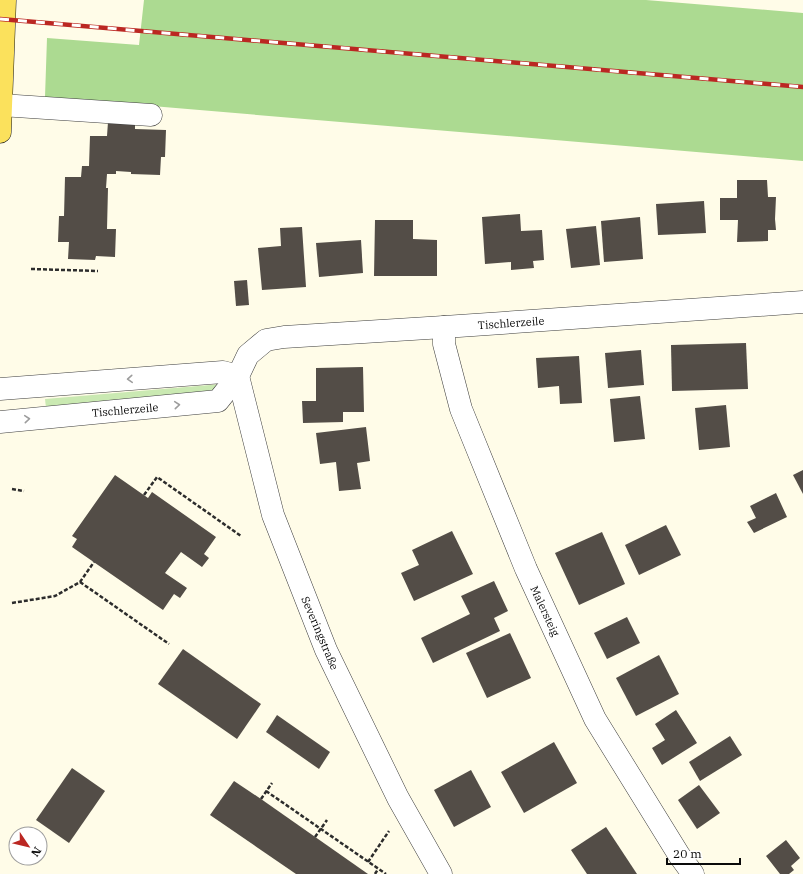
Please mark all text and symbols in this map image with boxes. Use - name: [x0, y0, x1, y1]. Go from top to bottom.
- street label: Tischlerzeile: [477, 314, 545, 332]
- one-way arrow: [127, 375, 133, 384]
- street label: Tischlerzeile: [91, 400, 159, 420]
- one-way arrow: [174, 400, 180, 409]
- one-way arrow: [24, 415, 30, 424]
- street label: Malersteig: [527, 583, 563, 639]
- street label: Severingstraße: [298, 594, 342, 672]
- north arrow: [8, 826, 48, 866]
- scale bar: [667, 840, 740, 866]
- text: N: [28, 844, 44, 860]
- text: 20 m: [673, 846, 702, 861]

